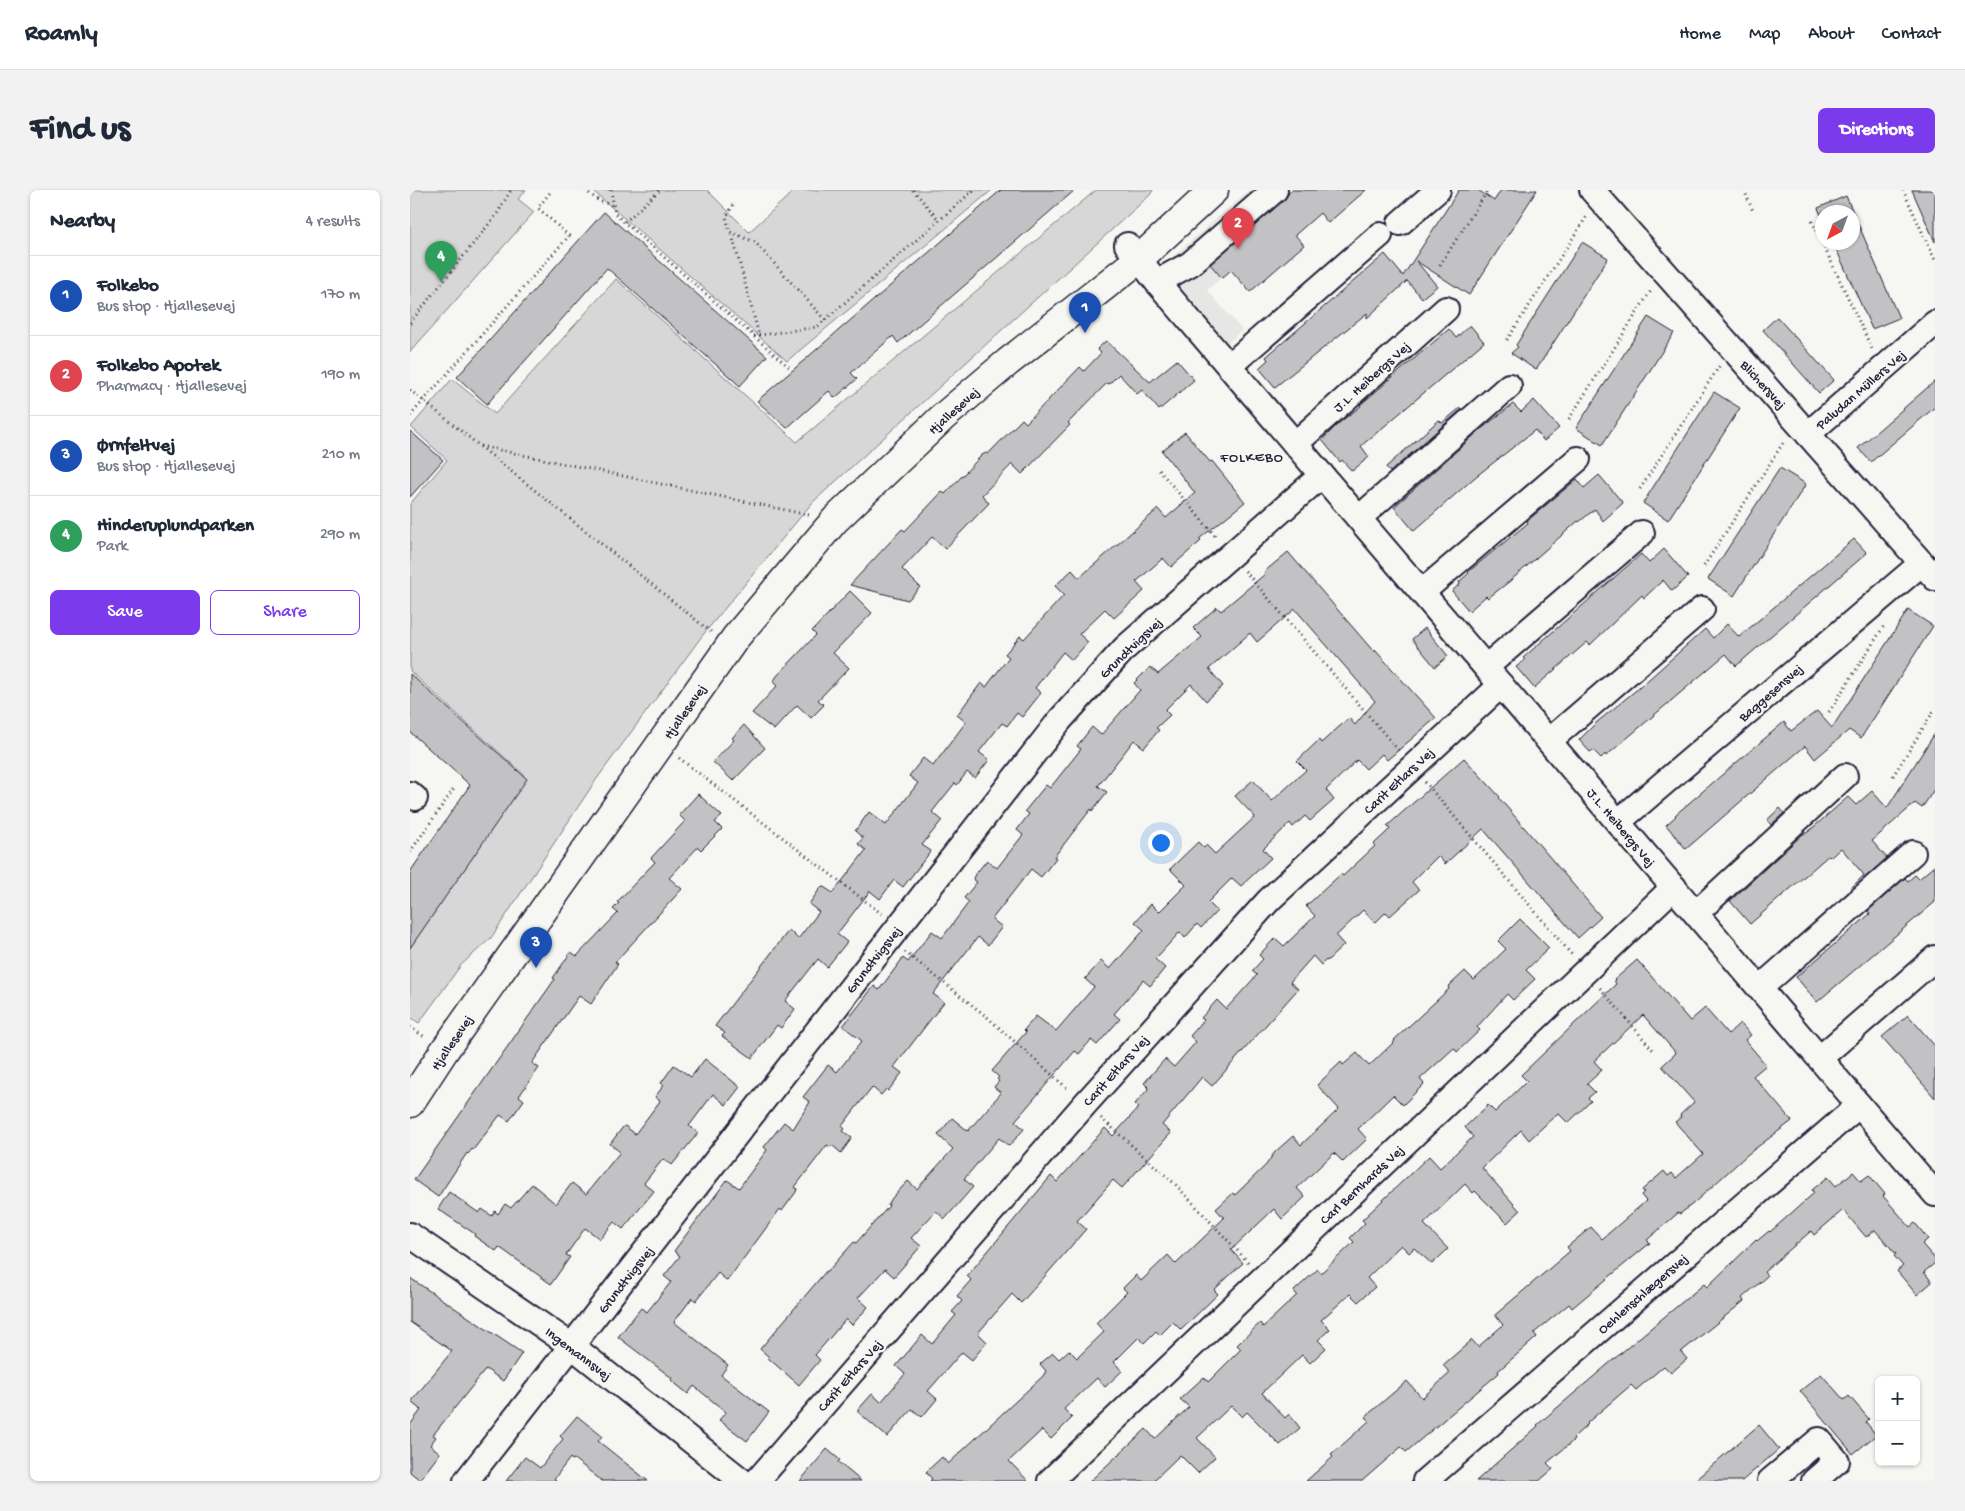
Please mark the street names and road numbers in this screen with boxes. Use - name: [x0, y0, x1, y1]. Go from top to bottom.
- street label: J.L. Heibergs Vej: [1331, 339, 1415, 417]
- street label: Paludan Müllers Vej: [1813, 347, 1910, 435]
- street label: Blichersvej: [1735, 357, 1789, 414]
- street label: Hjallesevej: [926, 384, 984, 439]
- street label: Grundtvigsvej: [1097, 615, 1167, 683]
- street label: Baggesensvej: [1735, 661, 1807, 727]
- street label: Hjallesevej: [661, 682, 711, 743]
- street label: Carit Etlars Vej: [1361, 745, 1438, 819]
- street label: J.L. Heibergs Vej: [1582, 786, 1658, 872]
- street label: Grundtvigsvej: [843, 923, 907, 998]
- street label: Hjallesevej: [428, 1012, 478, 1074]
- street label: Carit Etlars Vej: [1080, 1032, 1153, 1111]
- street label: Carl Bernhards Vej: [1317, 1143, 1408, 1229]
- street label: Grundtvigsvej: [595, 1243, 659, 1318]
- street label: Oehlenschlægersvej: [1595, 1251, 1692, 1339]
- street label: Ingemannsvej: [541, 1324, 614, 1386]
- street label: Carit Etlars Vej: [815, 1337, 887, 1416]

